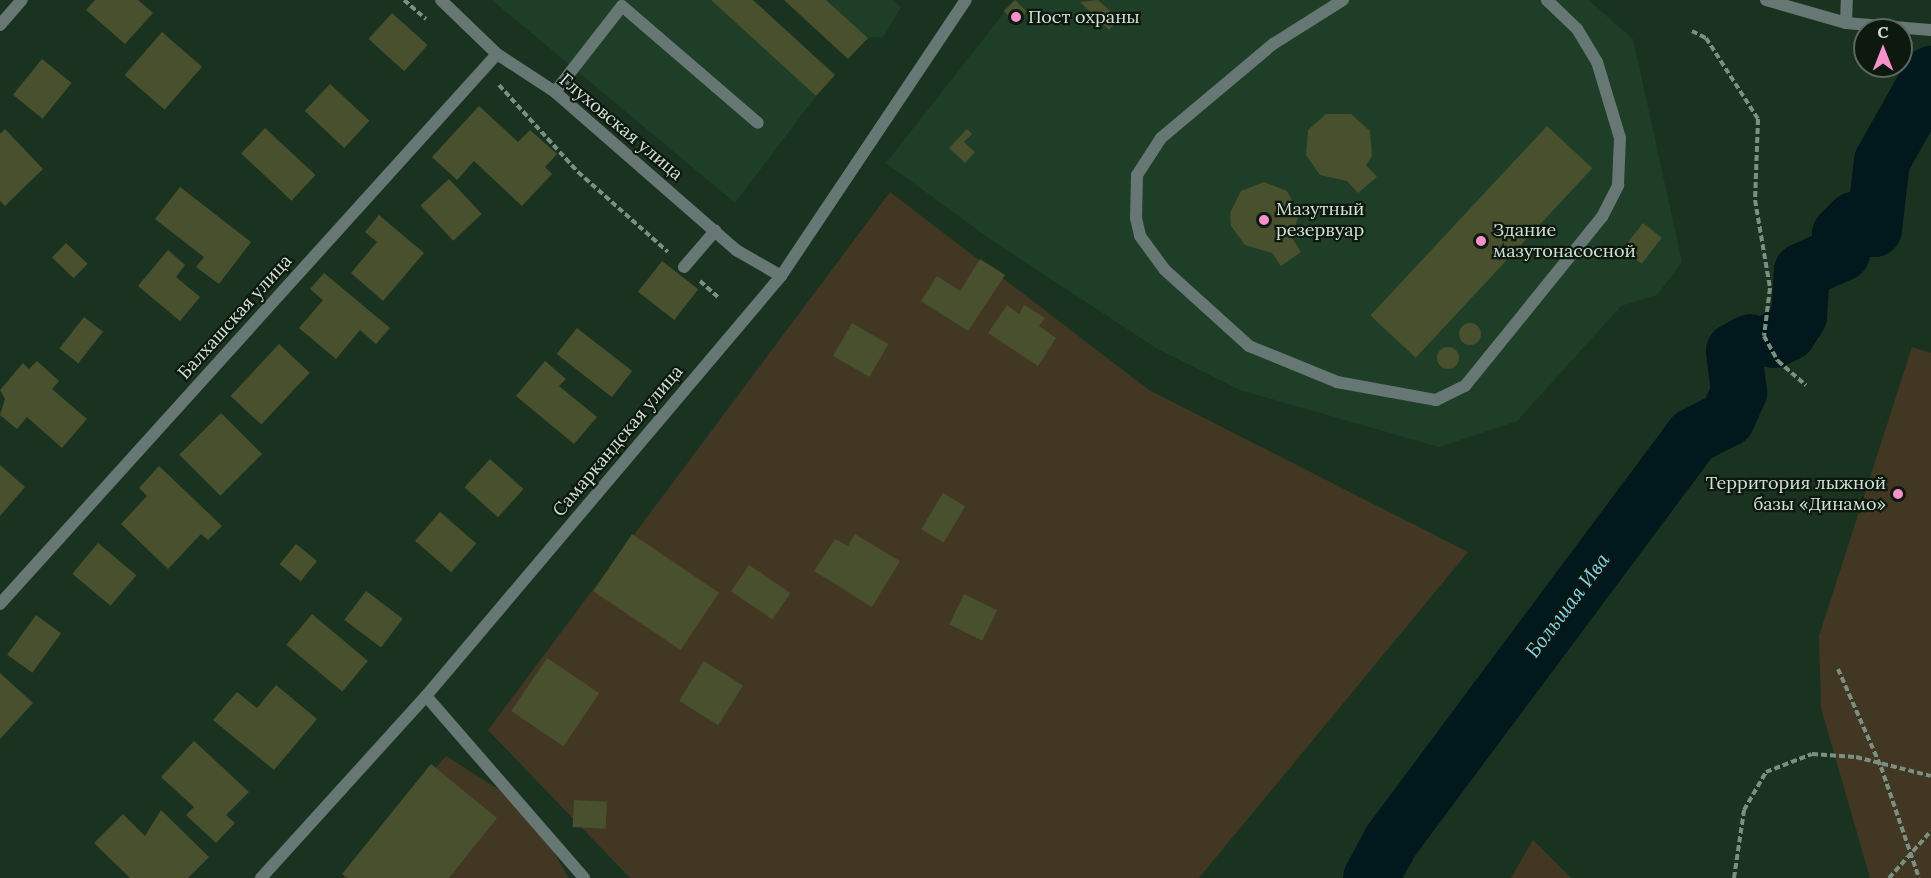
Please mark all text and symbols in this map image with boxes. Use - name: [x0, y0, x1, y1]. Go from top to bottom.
- place label: Пост охраны: [1028, 6, 1140, 28]
- marker: Пост охраны: [1009, 10, 1023, 24]
- north arrow: [1853, 18, 1913, 78]
- text: С: [1877, 22, 1889, 42]
- street label: Глуховская улица: [555, 69, 687, 185]
- place label: Мазутный резервуар: [1276, 199, 1364, 242]
- marker: Мазутный резервуар: [1257, 213, 1271, 227]
- place label: Здание мазутонасосной: [1493, 220, 1636, 262]
- marker: Здание мазутонасосной: [1474, 234, 1488, 248]
- street label: Балхашская улица: [174, 250, 296, 384]
- street label: Самаркандская улица: [548, 361, 688, 521]
- place label: Территория лыжной базы «Динамо»: [1706, 473, 1886, 516]
- marker: Территория лыжной базы «Динамо»: [1891, 487, 1905, 501]
- water label: Большая Ива: [1520, 548, 1614, 662]

